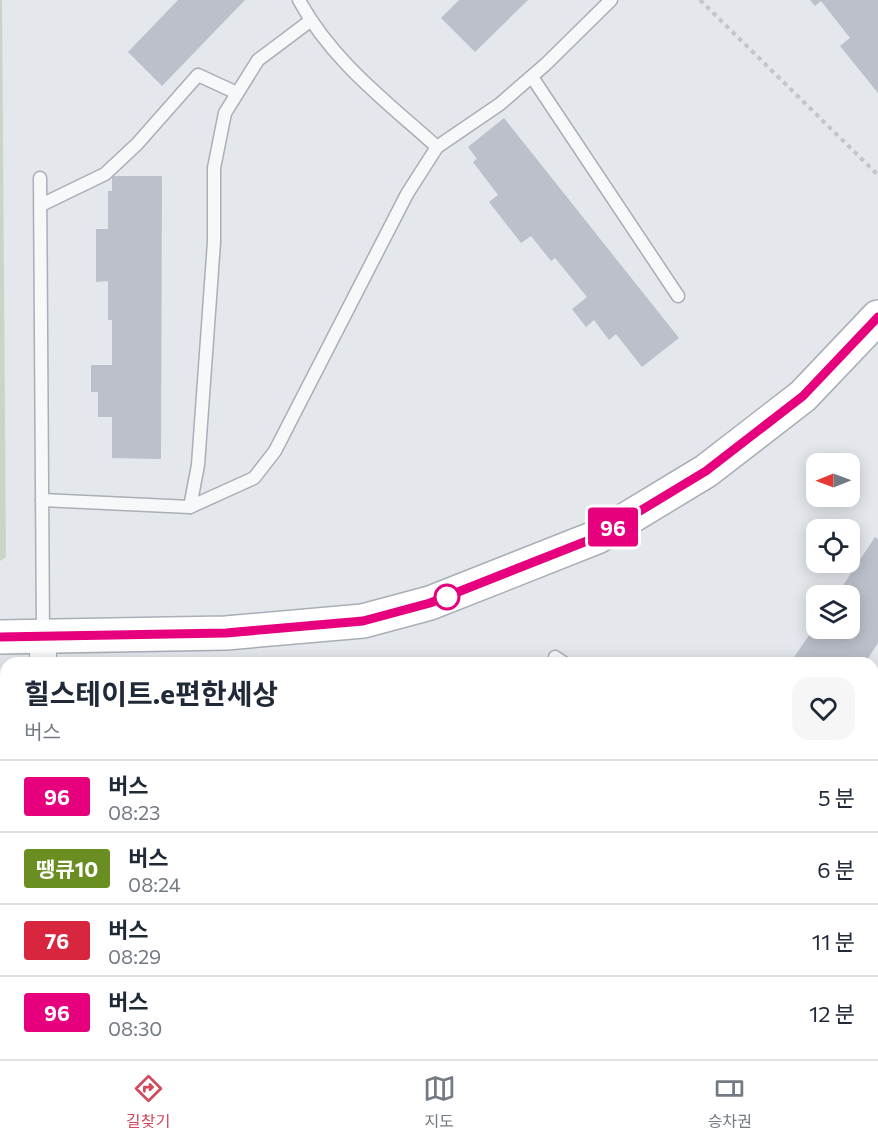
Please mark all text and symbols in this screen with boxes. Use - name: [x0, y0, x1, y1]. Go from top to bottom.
- north arrow: [806, 453, 860, 507]
- map controls: [806, 453, 860, 639]
- line badge: 96: [586, 508, 640, 546]
- text: 96: [600, 515, 626, 540]
- button: locate: [806, 519, 860, 573]
- unlabelled marker: [434, 584, 460, 610]
- button: layers: [806, 585, 860, 639]
- text: 힐스테이트.e편한세상: [24, 676, 278, 710]
- button: heart: [792, 677, 855, 740]
- text: 버스: [24, 719, 61, 743]
- text: 버스: [108, 772, 148, 799]
- text: 96: [44, 784, 70, 809]
- text: 5 분: [818, 784, 855, 811]
- text: 08:23: [108, 800, 160, 824]
- text: 버스: [128, 844, 169, 871]
- text: 땡큐10: [36, 856, 98, 881]
- text: 6 분: [817, 856, 855, 883]
- text: 08:24: [128, 872, 181, 896]
- text: 버스: [108, 916, 148, 943]
- text: 76: [45, 928, 69, 953]
- text: 11 분: [812, 928, 855, 955]
- text: 08:29: [108, 944, 161, 968]
- text: 버스: [108, 988, 148, 1015]
- text: 96: [44, 1000, 70, 1025]
- text: 12 분: [809, 1000, 855, 1027]
- text: 08:30: [108, 1016, 162, 1040]
- tab: 길찾기: [126, 1072, 170, 1132]
- tab: 지도: [423, 1072, 456, 1132]
- tab: 승차권: [708, 1072, 752, 1132]

